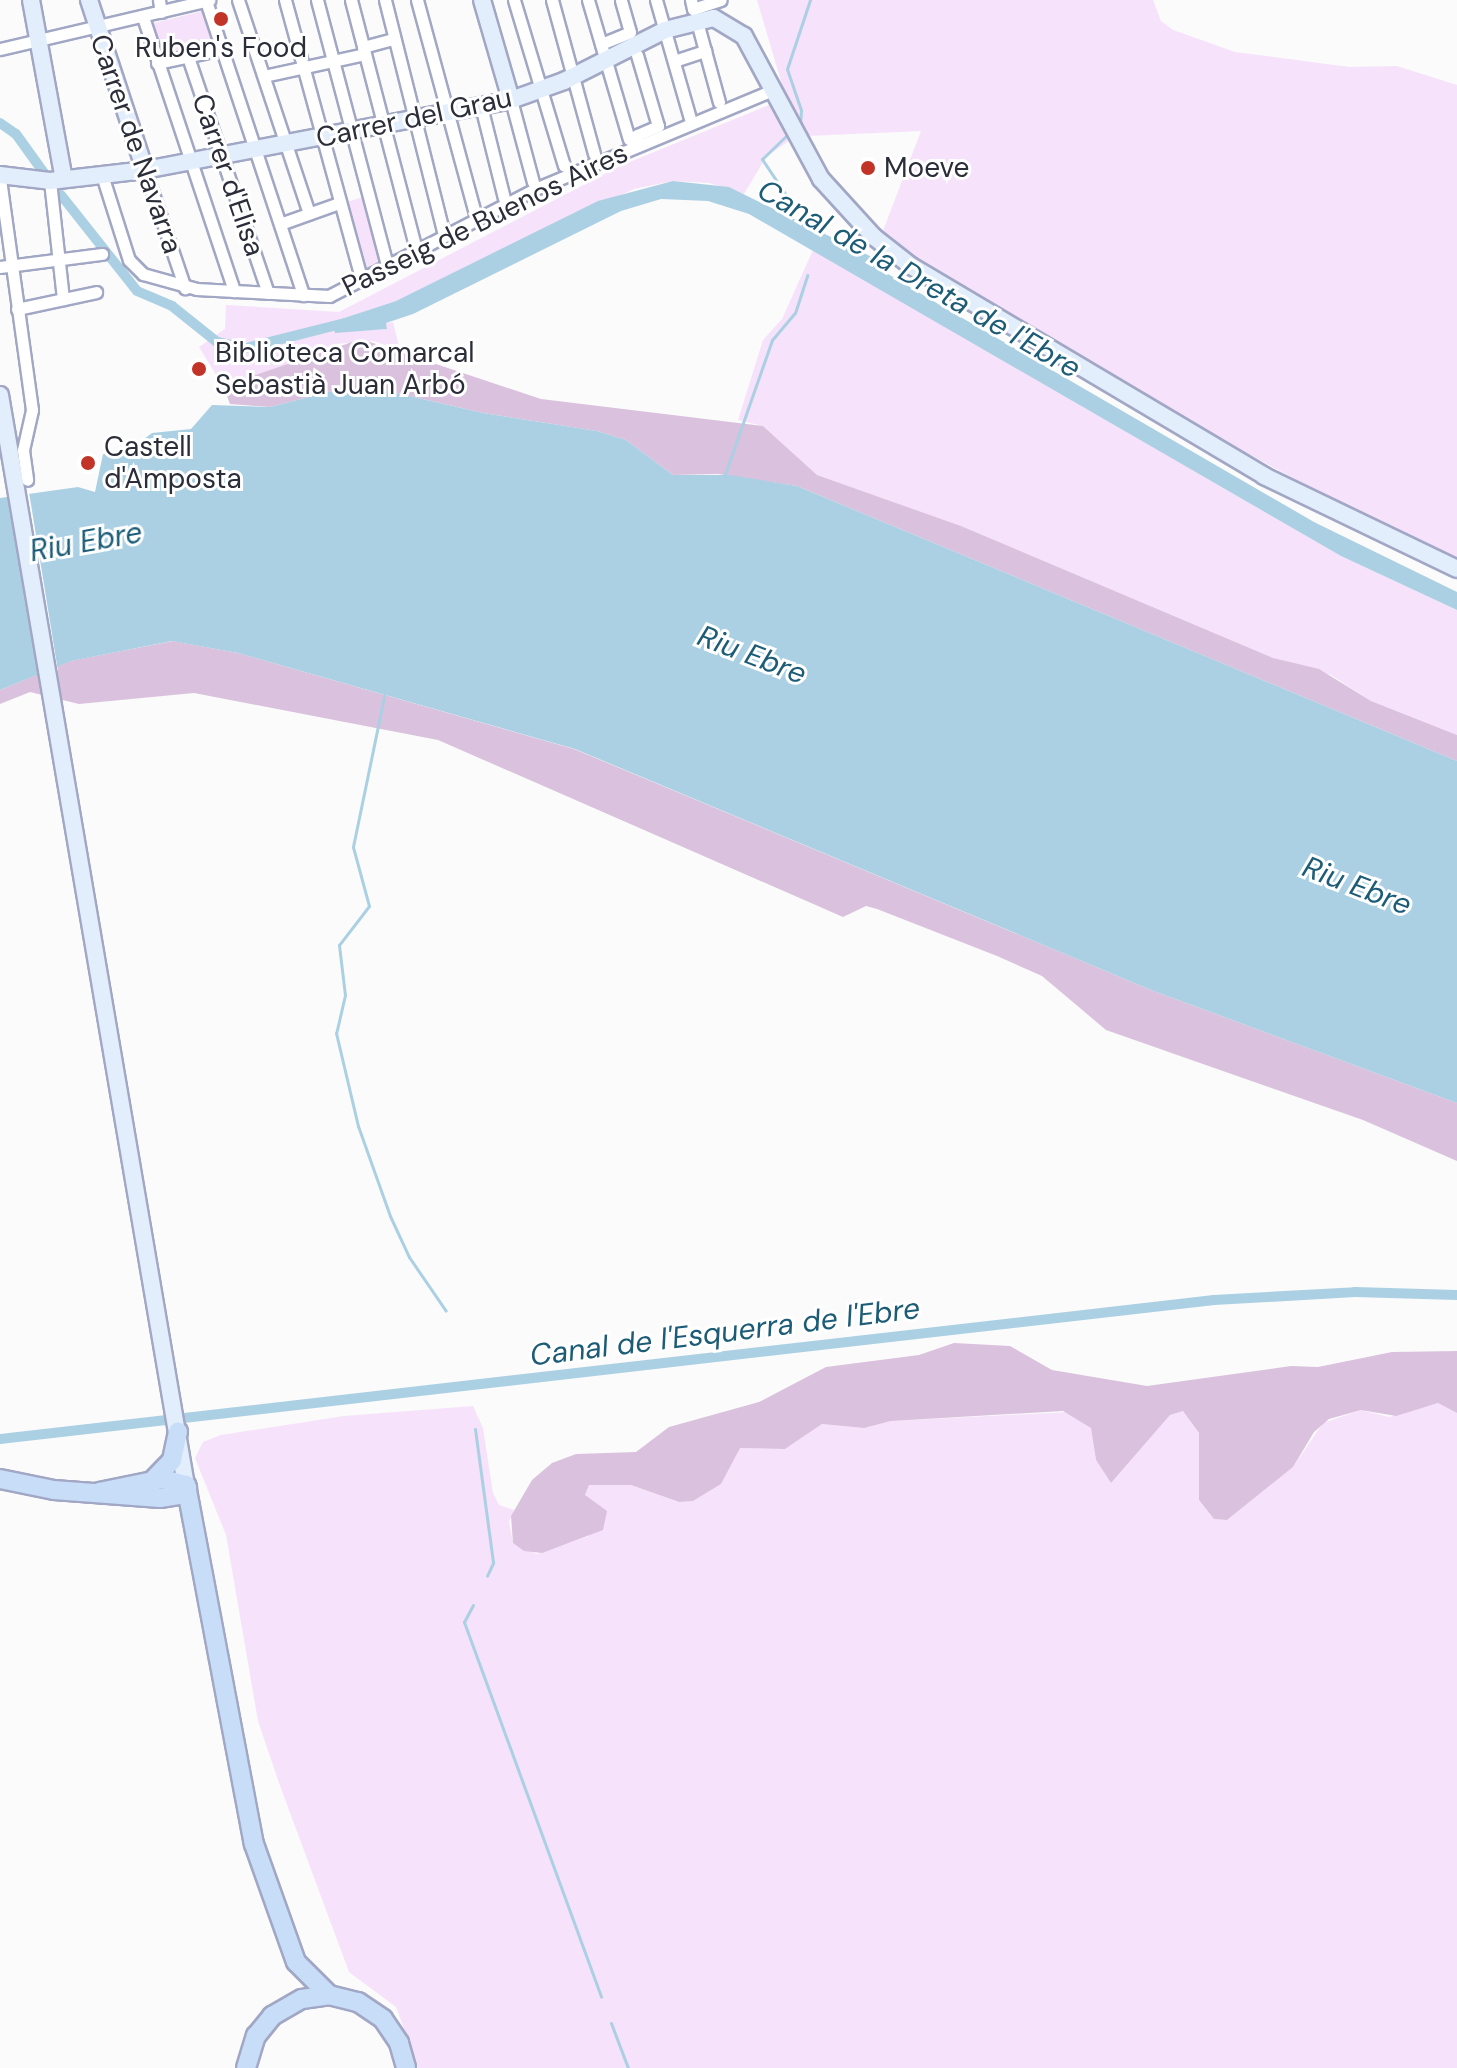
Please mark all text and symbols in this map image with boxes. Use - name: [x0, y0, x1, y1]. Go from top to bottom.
- marker: Ruben's Food: [212, 10, 230, 28]
- street label: Carrer de Navarra: [83, 30, 189, 258]
- place label: Ruben's Food: [135, 31, 307, 65]
- street label: Carrer del Grau: [313, 81, 515, 155]
- street label: Carrer d'Elisa: [185, 89, 271, 261]
- street label: Passeig de Buenos Aires: [337, 136, 633, 304]
- place label: Moeve: [884, 151, 969, 185]
- marker: Moeve: [859, 159, 877, 177]
- water label: Canal de la Dreta de l'Ebre: [751, 172, 1087, 386]
- place label: Biblioteca Comarcal Sebastià Juan Arbó: [215, 336, 475, 402]
- marker: Biblioteca Comarcal Sebastià Juan Arbó: [190, 360, 208, 378]
- place label: Castell d'Amposta: [104, 430, 242, 496]
- marker: Castell d'Amposta: [79, 454, 97, 472]
- water label: Riu Ebre: [27, 514, 145, 570]
- water label: Riu Ebre: [693, 618, 811, 692]
- water label: Riu Ebre: [1298, 849, 1416, 923]
- water label: Canal de l'Esquerra de l'Ebre: [528, 1290, 922, 1374]

